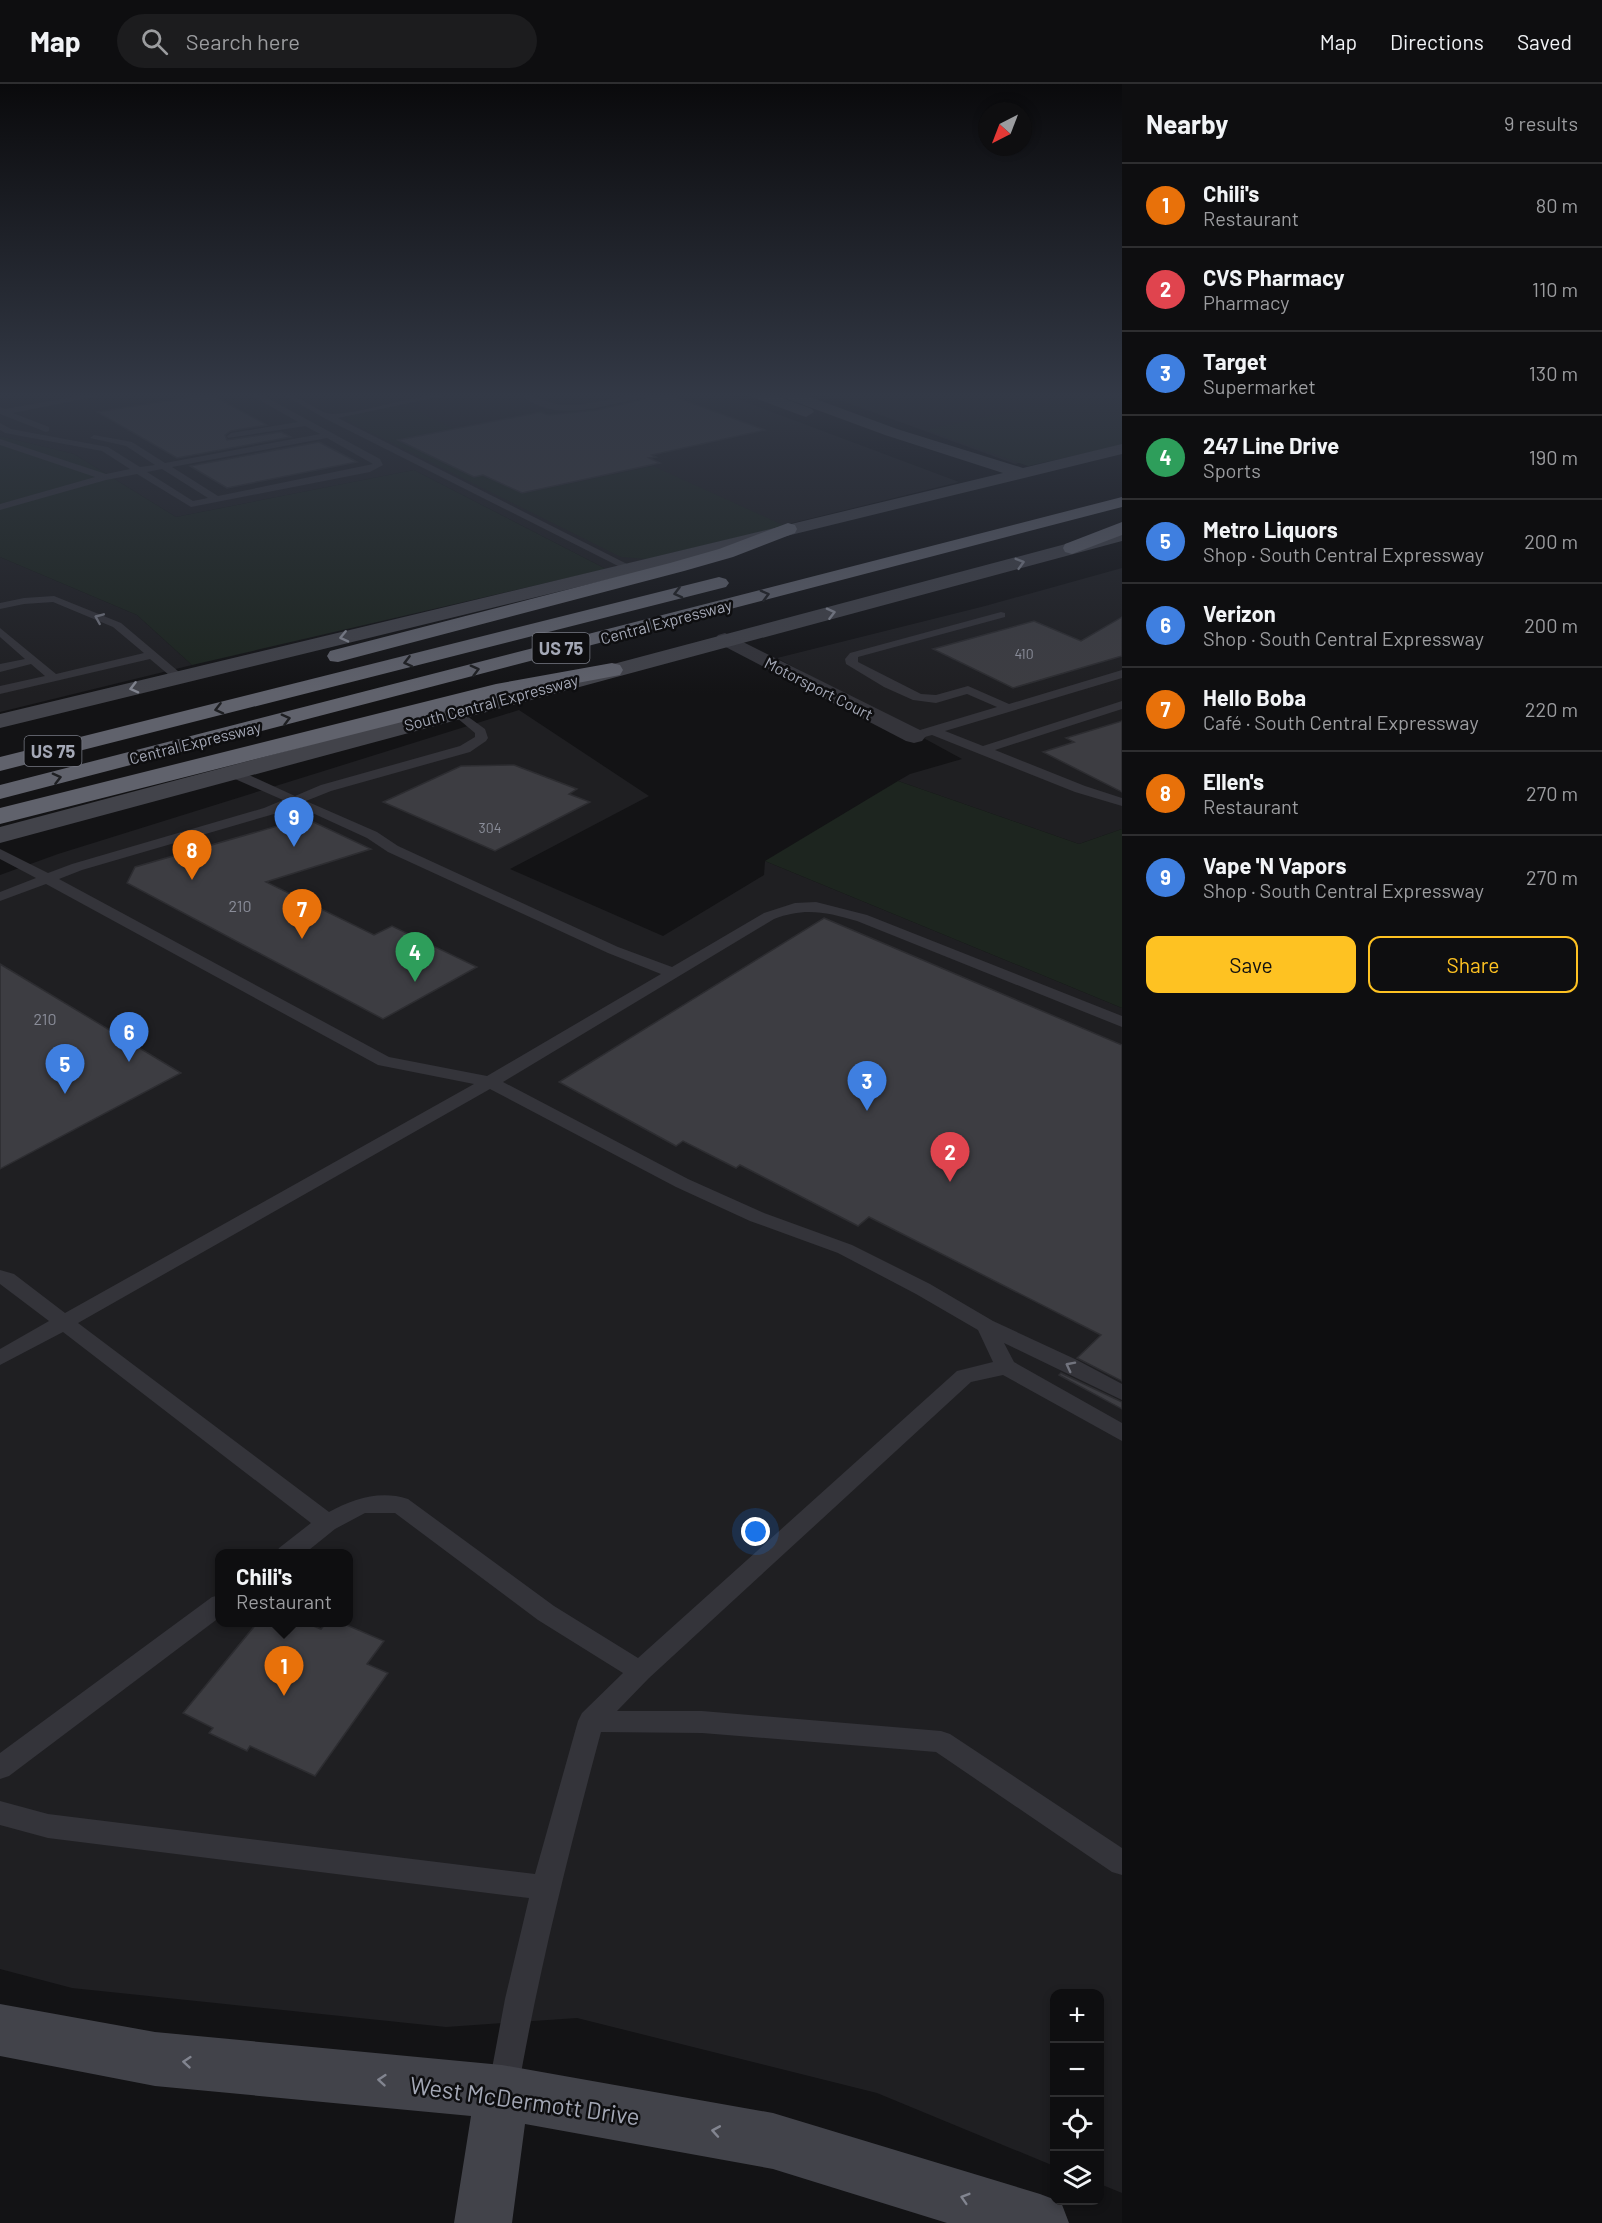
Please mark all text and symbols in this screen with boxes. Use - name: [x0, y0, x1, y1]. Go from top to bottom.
- search box: [117, 14, 537, 68]
- text: Map: [30, 24, 81, 58]
- icon: search: [138, 25, 171, 58]
- text: Search here: [186, 28, 300, 54]
- text: Map: [1320, 29, 1357, 54]
- text: Directions: [1390, 29, 1484, 54]
- text: Saved: [1517, 29, 1572, 54]
- north arrow: [978, 102, 1032, 156]
- text: Nearby: [1146, 108, 1228, 139]
- text: 9 results: [1504, 111, 1578, 135]
- text: Chili's: [1203, 180, 1259, 206]
- text: 1: [1162, 193, 1169, 217]
- text: 80 m: [1536, 193, 1578, 217]
- text: Restaurant: [1203, 206, 1299, 230]
- text: CVS Pharmacy: [1203, 264, 1345, 290]
- text: 2: [1160, 277, 1171, 301]
- text: 110 m: [1532, 277, 1578, 301]
- text: Pharmacy: [1203, 290, 1289, 314]
- text: Target: [1203, 348, 1267, 374]
- text: 3: [1160, 361, 1171, 385]
- text: 130 m: [1529, 361, 1578, 385]
- text: Supermarket: [1203, 374, 1316, 398]
- text: 247 Line Drive: [1203, 432, 1339, 458]
- text: 4: [1159, 445, 1172, 469]
- text: 190 m: [1529, 445, 1578, 469]
- text: Sports: [1203, 458, 1261, 482]
- text: Metro Liquors: [1203, 516, 1338, 542]
- text: 5: [1160, 529, 1171, 553]
- text: 200 m: [1524, 529, 1578, 553]
- text: Shop · South Central Expressway: [1203, 542, 1484, 566]
- one-way arrow: [1015, 557, 1025, 570]
- one-way arrow: [674, 586, 684, 599]
- one-way arrow: [760, 589, 770, 602]
- street label: Central Expressway: [598, 594, 734, 648]
- text: Verizon: [1203, 600, 1276, 626]
- one-way arrow: [826, 607, 836, 620]
- one-way arrow: [94, 613, 105, 625]
- text: 6: [1160, 613, 1171, 637]
- text: 200 m: [1524, 613, 1578, 637]
- text: Shop · South Central Expressway: [1203, 626, 1484, 650]
- one-way arrow: [339, 630, 349, 643]
- road number: US 75: [532, 633, 590, 663]
- house number: 410: [1014, 645, 1034, 662]
- street label: Motorsport Court: [762, 652, 876, 724]
- one-way arrow: [403, 654, 413, 667]
- one-way arrow: [469, 665, 480, 677]
- street label: South Central Expressway: [402, 669, 581, 734]
- one-way arrow: [129, 681, 139, 694]
- text: Hello Boba: [1203, 684, 1306, 710]
- text: 7: [1161, 697, 1170, 721]
- text: 220 m: [1525, 697, 1578, 721]
- one-way arrow: [214, 702, 224, 715]
- text: Café · South Central Expressway: [1203, 710, 1479, 734]
- one-way arrow: [281, 713, 291, 726]
- street label: Central Expressway: [127, 716, 264, 768]
- road number: US 75: [25, 736, 82, 766]
- text: Ellen's: [1203, 768, 1264, 794]
- one-way arrow: [51, 772, 61, 785]
- text: 8: [1160, 781, 1171, 805]
- text: 270 m: [1526, 781, 1578, 805]
- text: Restaurant: [1203, 794, 1299, 818]
- pin: 9: [274, 798, 314, 847]
- house number: 304: [479, 819, 501, 836]
- pin: 8: [172, 830, 212, 880]
- text: Vape 'N Vapors: [1203, 852, 1347, 878]
- text: 9: [1160, 865, 1171, 889]
- text: 270 m: [1526, 865, 1578, 889]
- text: Shop · South Central Expressway: [1203, 878, 1484, 902]
- pin: 7: [282, 890, 322, 939]
- house number: 210: [229, 896, 252, 915]
- pin: 4: [396, 932, 434, 982]
- button: Save: [1146, 936, 1356, 993]
- button: Share: [1368, 936, 1578, 993]
- house number: 210: [34, 1009, 57, 1028]
- pin: 6: [110, 1012, 148, 1062]
- pin: 5: [46, 1044, 84, 1094]
- pin: 3: [848, 1062, 886, 1111]
- pin: 2: [930, 1132, 970, 1182]
- one-way arrow: [1066, 1361, 1077, 1373]
- your location: [741, 1517, 770, 1546]
- popup: [215, 1549, 353, 1627]
- text: Chili's: [236, 1563, 292, 1589]
- text: Restaurant: [236, 1589, 332, 1613]
- pin: 1: [264, 1646, 304, 1696]
- map controls: [1050, 1989, 1104, 2205]
- button: +: [1050, 1989, 1104, 2043]
- button: −: [1050, 2043, 1104, 2097]
- one-way arrow: [183, 2056, 192, 2069]
- street label: West McDermott Drive: [408, 2070, 642, 2130]
- one-way arrow: [377, 2074, 386, 2087]
- button: locate: [1050, 2097, 1104, 2151]
- one-way arrow: [711, 2125, 720, 2137]
- button: layers: [1050, 2151, 1104, 2205]
- one-way arrow: [960, 2193, 971, 2205]

